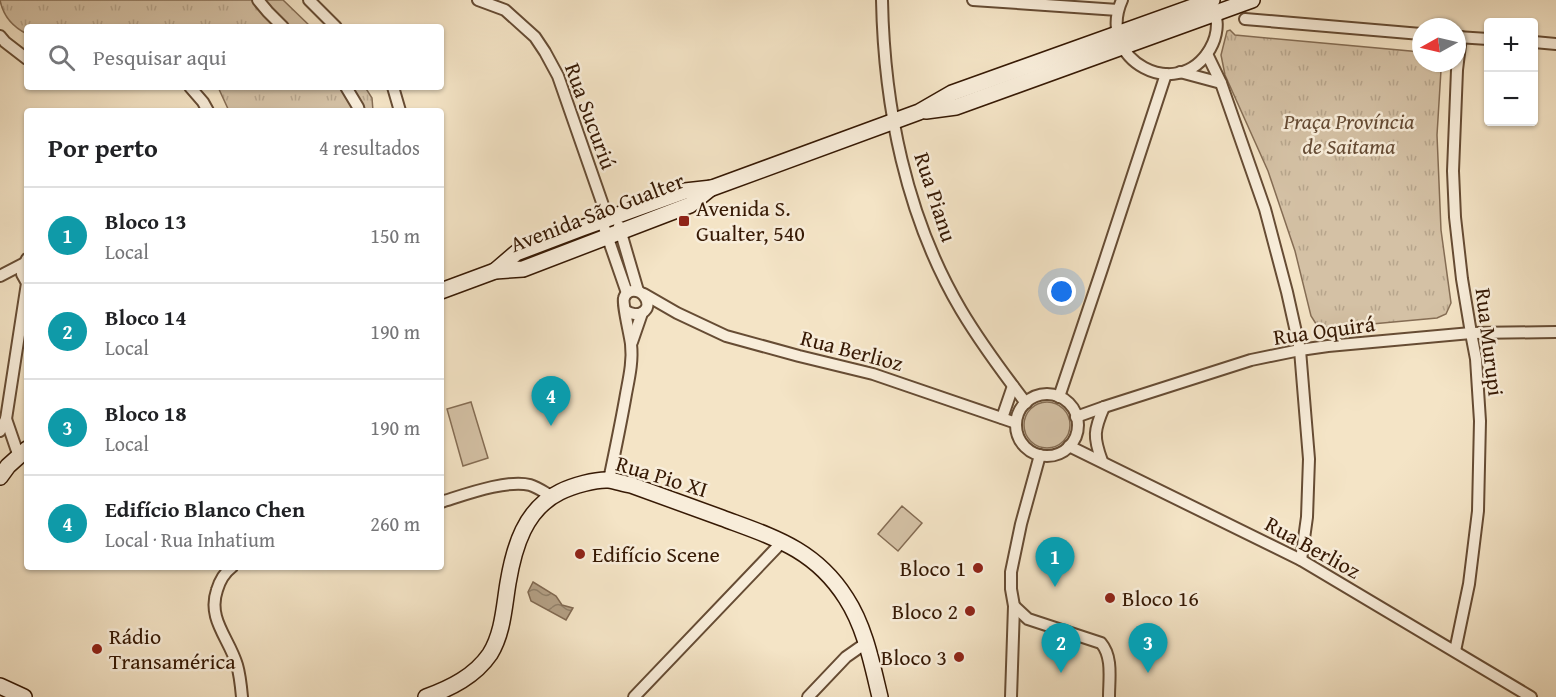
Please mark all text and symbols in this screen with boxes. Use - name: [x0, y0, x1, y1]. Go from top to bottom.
- north arrow: [1412, 18, 1466, 72]
- map controls: [1484, 18, 1538, 126]
- button: +: [1484, 18, 1538, 72]
- search box: [24, 24, 444, 90]
- icon: search: [45, 41, 78, 74]
- text: Pesquisar aqui: [93, 41, 227, 73]
- street label: Rua Sucuriú: [557, 58, 625, 174]
- button: −: [1484, 72, 1538, 126]
- park label: Praça Província de Saitama: [1283, 105, 1414, 162]
- text: Por perto: [48, 128, 158, 167]
- text: 4 resultados: [319, 133, 420, 162]
- street label: Rua Pianu: [906, 148, 966, 246]
- street label: Avenida São Gualter: [505, 164, 689, 260]
- place label: Avenida S. Gualter, 540: [696, 192, 805, 249]
- text: Bloco 13: [105, 205, 187, 237]
- marker: Avenida S. Gualter, 540: [677, 214, 691, 228]
- text: 1: [62, 221, 73, 250]
- text: 150 m: [370, 221, 420, 250]
- text: Local: [105, 237, 149, 266]
- your location: [1047, 277, 1076, 306]
- street label: Rua Murupi: [1467, 286, 1513, 398]
- text: Bloco 14: [105, 301, 187, 333]
- street label: Rua Oquirá: [1271, 307, 1377, 353]
- text: 2: [62, 317, 73, 346]
- text: 190 m: [370, 317, 420, 346]
- street label: Rua Berlioz: [797, 321, 907, 379]
- text: Local: [105, 333, 149, 362]
- pin: 4: [532, 376, 570, 426]
- text: Bloco 18: [105, 397, 187, 429]
- text: 3: [62, 413, 73, 442]
- text: 190 m: [370, 413, 420, 442]
- text: Local: [105, 429, 149, 458]
- street label: Rua Pio XI: [612, 447, 712, 505]
- text: Edifício Blanco Chen: [105, 493, 305, 525]
- street label: Rua Berlioz: [1259, 508, 1367, 587]
- text: 4: [62, 509, 73, 538]
- text: 260 m: [370, 509, 420, 538]
- text: Local · Rua Inhatium: [105, 525, 275, 554]
- place label: Edifício Scene: [592, 538, 720, 570]
- pin: 1: [1036, 538, 1074, 587]
- marker: Edifício Scene: [573, 547, 587, 561]
- place label: Bloco 1: [900, 552, 966, 584]
- marker: Bloco 1: [971, 561, 985, 575]
- place label: Bloco 16: [1122, 582, 1199, 614]
- marker: Bloco 16: [1103, 591, 1117, 605]
- place label: Bloco 2: [892, 595, 958, 627]
- marker: Bloco 2: [963, 604, 977, 618]
- place label: Rádio Transamérica: [109, 620, 236, 677]
- pin: 2: [1042, 624, 1080, 673]
- pin: 3: [1128, 624, 1168, 673]
- place label: Bloco 3: [881, 641, 947, 673]
- marker: Rádio Transamérica: [90, 642, 104, 656]
- marker: Bloco 3: [952, 650, 966, 664]

